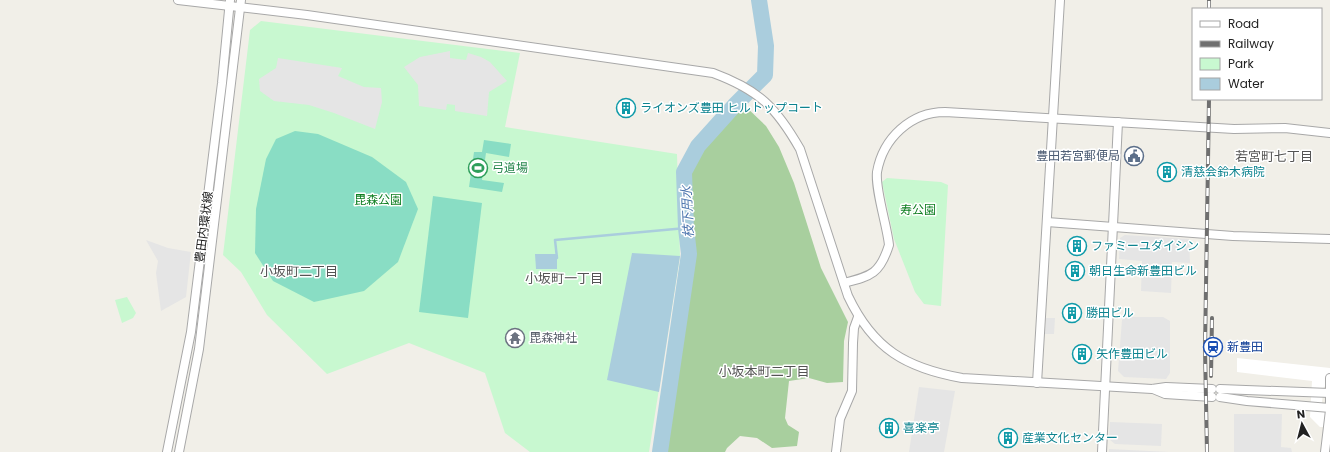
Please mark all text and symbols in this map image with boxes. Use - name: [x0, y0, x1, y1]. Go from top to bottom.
- legend: [1192, 8, 1322, 100]
- text: Road: [1228, 15, 1259, 32]
- text: Railway: [1228, 35, 1274, 52]
- text: Park: [1228, 55, 1255, 72]
- text: Water: [1228, 75, 1265, 92]
- building icon: ライオンズ豊田 ヒルトップコート: [615, 97, 637, 119]
- place label: ライオンズ豊田 ヒルトップコート: [640, 99, 823, 116]
- public building icon: 豊田若宮郵便局: [1123, 145, 1145, 167]
- place label: 豊田若宮郵便局: [1036, 147, 1120, 164]
- district label: 若宮町七丁目: [1235, 147, 1313, 166]
- sports icon: 弓道場: [467, 157, 489, 179]
- place label: 弓道場: [492, 159, 528, 176]
- building icon: 清慈会鈴木病院: [1156, 161, 1178, 183]
- place label: 清慈会鈴木病院: [1181, 163, 1265, 180]
- water label: 枝下用水: [677, 184, 698, 238]
- street label: 豊田内環状線: [191, 190, 216, 264]
- park label: 毘森公園: [354, 191, 402, 208]
- park label: 寿公園: [900, 201, 936, 218]
- building icon: ファミーユダイシン: [1066, 235, 1088, 257]
- place label: ファミーユダイシン: [1091, 237, 1199, 254]
- building icon: 朝日生命新豊田ビル: [1064, 260, 1086, 282]
- district label: 小坂町二丁目: [260, 262, 338, 281]
- place label: 朝日生命新豊田ビル: [1089, 262, 1197, 279]
- district label: 小坂町一丁目: [525, 269, 603, 288]
- building icon: 勝田ビル: [1061, 302, 1083, 324]
- place label: 勝田ビル: [1086, 304, 1134, 321]
- temple icon: 毘森神社: [504, 327, 526, 349]
- place label: 毘森神社: [529, 329, 577, 346]
- station icon: 新豊田: [1202, 336, 1224, 358]
- place label: 新豊田: [1227, 338, 1263, 355]
- building icon: 矢作豊田ビル: [1071, 343, 1093, 365]
- place label: 矢作豊田ビル: [1096, 345, 1168, 362]
- district label: 小坂本町二丁目: [718, 362, 810, 381]
- north arrow: [1282, 404, 1322, 444]
- text: N: [1296, 406, 1306, 423]
- building icon: 喜楽亭: [878, 417, 900, 439]
- place label: 喜楽亭: [903, 419, 939, 436]
- building icon: 産業文化センター: [997, 427, 1019, 449]
- place label: 産業文化センター: [1022, 429, 1118, 446]

